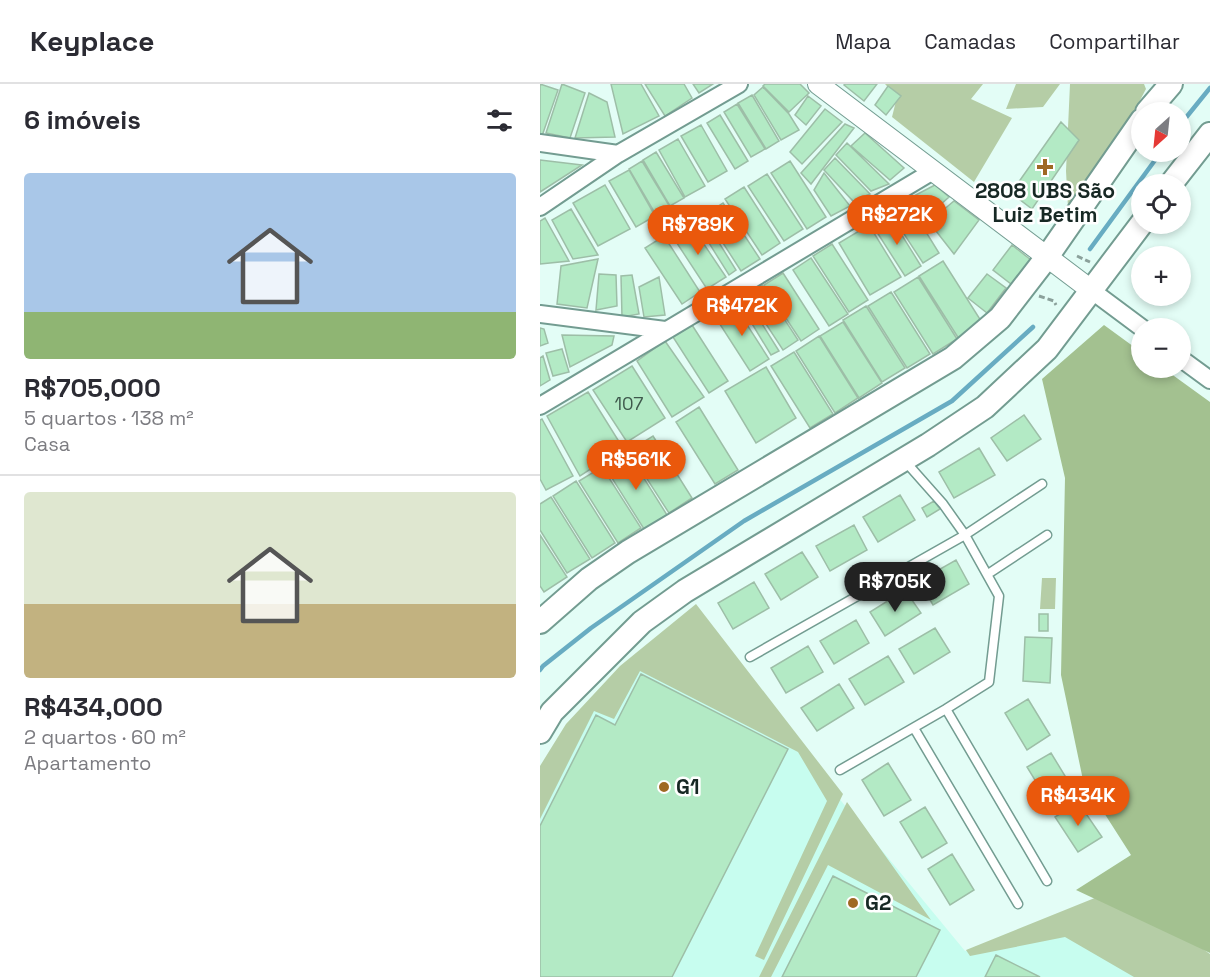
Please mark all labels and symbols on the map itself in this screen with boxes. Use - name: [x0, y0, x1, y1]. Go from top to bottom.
- north arrow: [1131, 102, 1191, 162]
- marker: 2808 UBS São Luiz Betim: [1036, 158, 1054, 176]
- place label: 2808 UBS São Luiz Betim: [975, 177, 1115, 228]
- pin: R$272K: [848, 195, 946, 246]
- pin: R$789K: [649, 205, 747, 256]
- pin: R$472K: [693, 286, 791, 337]
- house number: 107: [615, 392, 643, 415]
- pin: R$561K: [587, 440, 685, 491]
- pin: R$705K: [846, 562, 944, 613]
- place label: G1: [676, 773, 699, 800]
- pin: R$434K: [1029, 776, 1127, 827]
- marker: G1: [657, 780, 671, 794]
- place label: G2: [865, 889, 891, 916]
- marker: G2: [846, 896, 860, 910]

